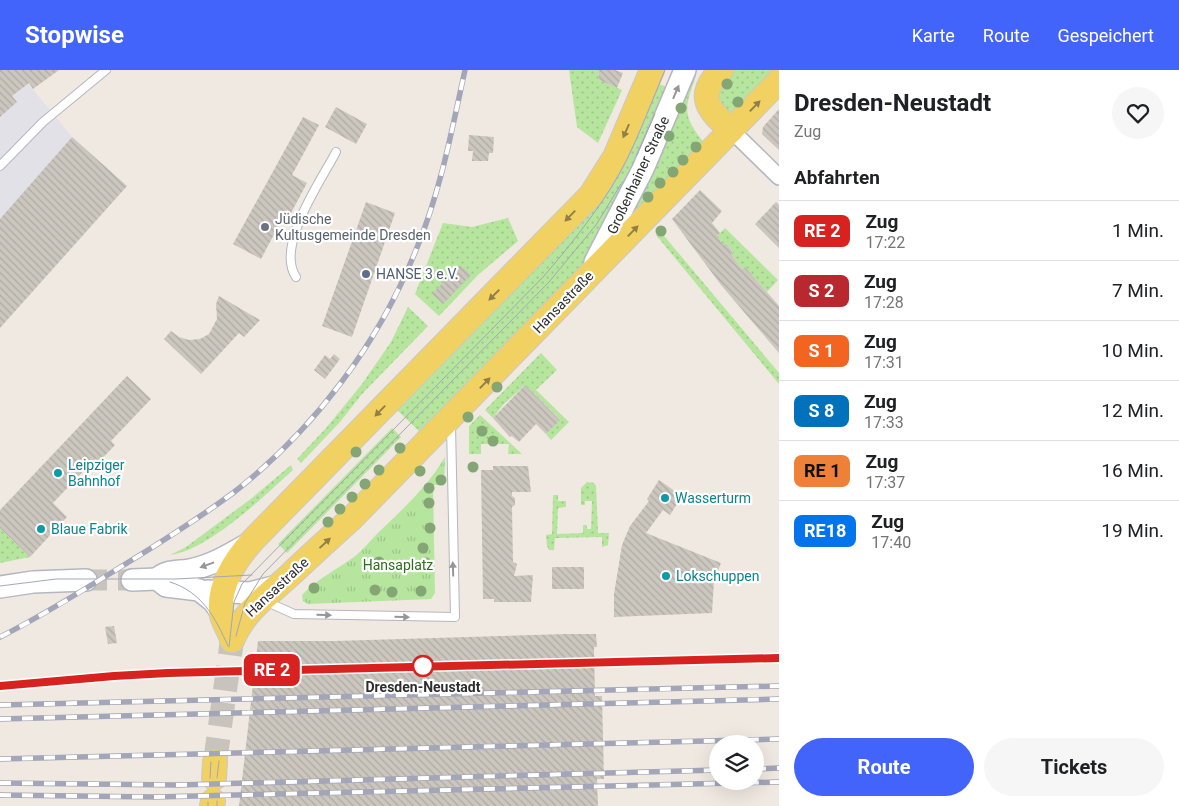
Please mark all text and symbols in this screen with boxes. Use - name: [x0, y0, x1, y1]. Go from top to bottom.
- text: Stopwise: [25, 21, 124, 49]
- text: Karte: [912, 25, 955, 46]
- text: Route: [983, 25, 1030, 46]
- text: Gespeichert: [1058, 25, 1154, 46]
- one-way arrow: [672, 85, 680, 99]
- button: heart: [1112, 87, 1164, 139]
- text: Dresden-Neustadt: [794, 89, 991, 117]
- one-way arrow: [749, 100, 761, 112]
- street label: Großenhainer Straße: [604, 113, 672, 237]
- text: Zug: [794, 122, 821, 141]
- one-way arrow: [621, 124, 629, 138]
- text: Abfahrten: [794, 166, 880, 189]
- one-way arrow: [564, 209, 576, 221]
- text: Zug: [865, 210, 898, 233]
- place label: Jüdische Kultusgemeinde Dresden: [275, 211, 431, 243]
- text: 1 Min.: [1112, 219, 1164, 242]
- text: RE 2: [804, 220, 840, 241]
- marker: Jüdische Kultusgemeinde Dresden: [259, 221, 271, 233]
- one-way arrow: [627, 225, 639, 237]
- text: 17:22: [865, 233, 905, 252]
- place label: HANSE 3 e.V.: [376, 266, 459, 282]
- marker: HANSE 3 e.V.: [360, 268, 372, 280]
- street label: Hansastraße: [530, 268, 596, 336]
- text: Zug: [864, 270, 897, 293]
- text: 7 Min.: [1112, 279, 1164, 302]
- text: S 2: [809, 280, 834, 301]
- one-way arrow: [488, 288, 500, 300]
- text: 17:28: [864, 293, 904, 312]
- text: Zug: [864, 330, 897, 353]
- text: 10 Min.: [1101, 339, 1164, 362]
- text: S 1: [809, 340, 834, 361]
- text: 17:31: [864, 353, 904, 372]
- one-way arrow: [479, 377, 491, 389]
- text: Zug: [864, 390, 897, 413]
- text: 12 Min.: [1101, 399, 1164, 422]
- text: S 8: [809, 400, 834, 421]
- one-way arrow: [374, 404, 386, 416]
- text: 17:33: [864, 413, 904, 432]
- text: Zug: [865, 450, 898, 473]
- place label: Leipziger Bahnhof: [68, 457, 125, 489]
- text: 16 Min.: [1101, 459, 1164, 482]
- text: RE 1: [804, 460, 840, 481]
- marker: Leipziger Bahnhof: [52, 467, 64, 479]
- text: 17:37: [865, 473, 905, 492]
- place label: Wasserturm: [675, 490, 751, 506]
- marker: Wasserturm: [659, 492, 671, 504]
- text: Zug: [871, 510, 904, 533]
- text: 19 Min.: [1101, 519, 1164, 542]
- text: RE18: [804, 520, 846, 541]
- place label: Blaue Fabrik: [51, 521, 128, 537]
- marker: Blaue Fabrik: [35, 523, 47, 535]
- text: 17:40: [871, 533, 911, 552]
- one-way arrow: [318, 537, 330, 549]
- street label: Hansastraße: [242, 554, 312, 620]
- park label: Hansaplatz: [363, 557, 433, 573]
- one-way arrow: [449, 560, 457, 576]
- one-way arrow: [199, 562, 214, 569]
- place label: Lokschuppen: [676, 568, 759, 584]
- marker: Lokschuppen: [660, 570, 672, 582]
- one-way arrow: [316, 612, 332, 620]
- one-way arrow: [394, 613, 410, 621]
- line badge: RE 2: [237, 654, 307, 686]
- marker: Dresden-Neustadt: [412, 655, 434, 677]
- text: RE 2: [254, 659, 290, 680]
- place label: Dresden-Neustadt: [366, 679, 481, 695]
- map controls: [709, 735, 764, 790]
- button: layers: [709, 735, 764, 790]
- button: Route: [794, 738, 974, 796]
- button: Tickets: [984, 738, 1164, 796]

